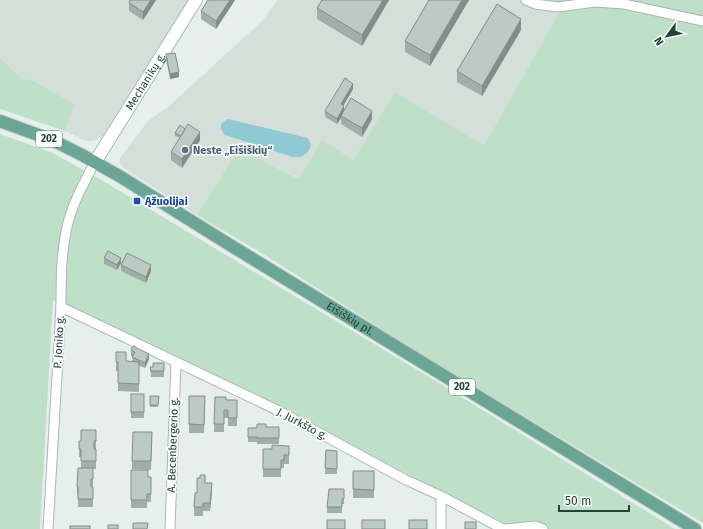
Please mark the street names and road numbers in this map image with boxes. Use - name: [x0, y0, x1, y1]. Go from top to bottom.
- street label: Mechanikų g.: [123, 50, 168, 112]
- road number: 202: [36, 131, 62, 147]
- street label: Eišiškių pl.: [324, 299, 376, 338]
- street label: P. Joniko g.: [51, 315, 67, 369]
- road number: 202: [449, 379, 475, 395]
- street label: A. Becenbergerio g.: [165, 397, 181, 493]
- street label: J. Jurkšto g.: [275, 405, 330, 443]

